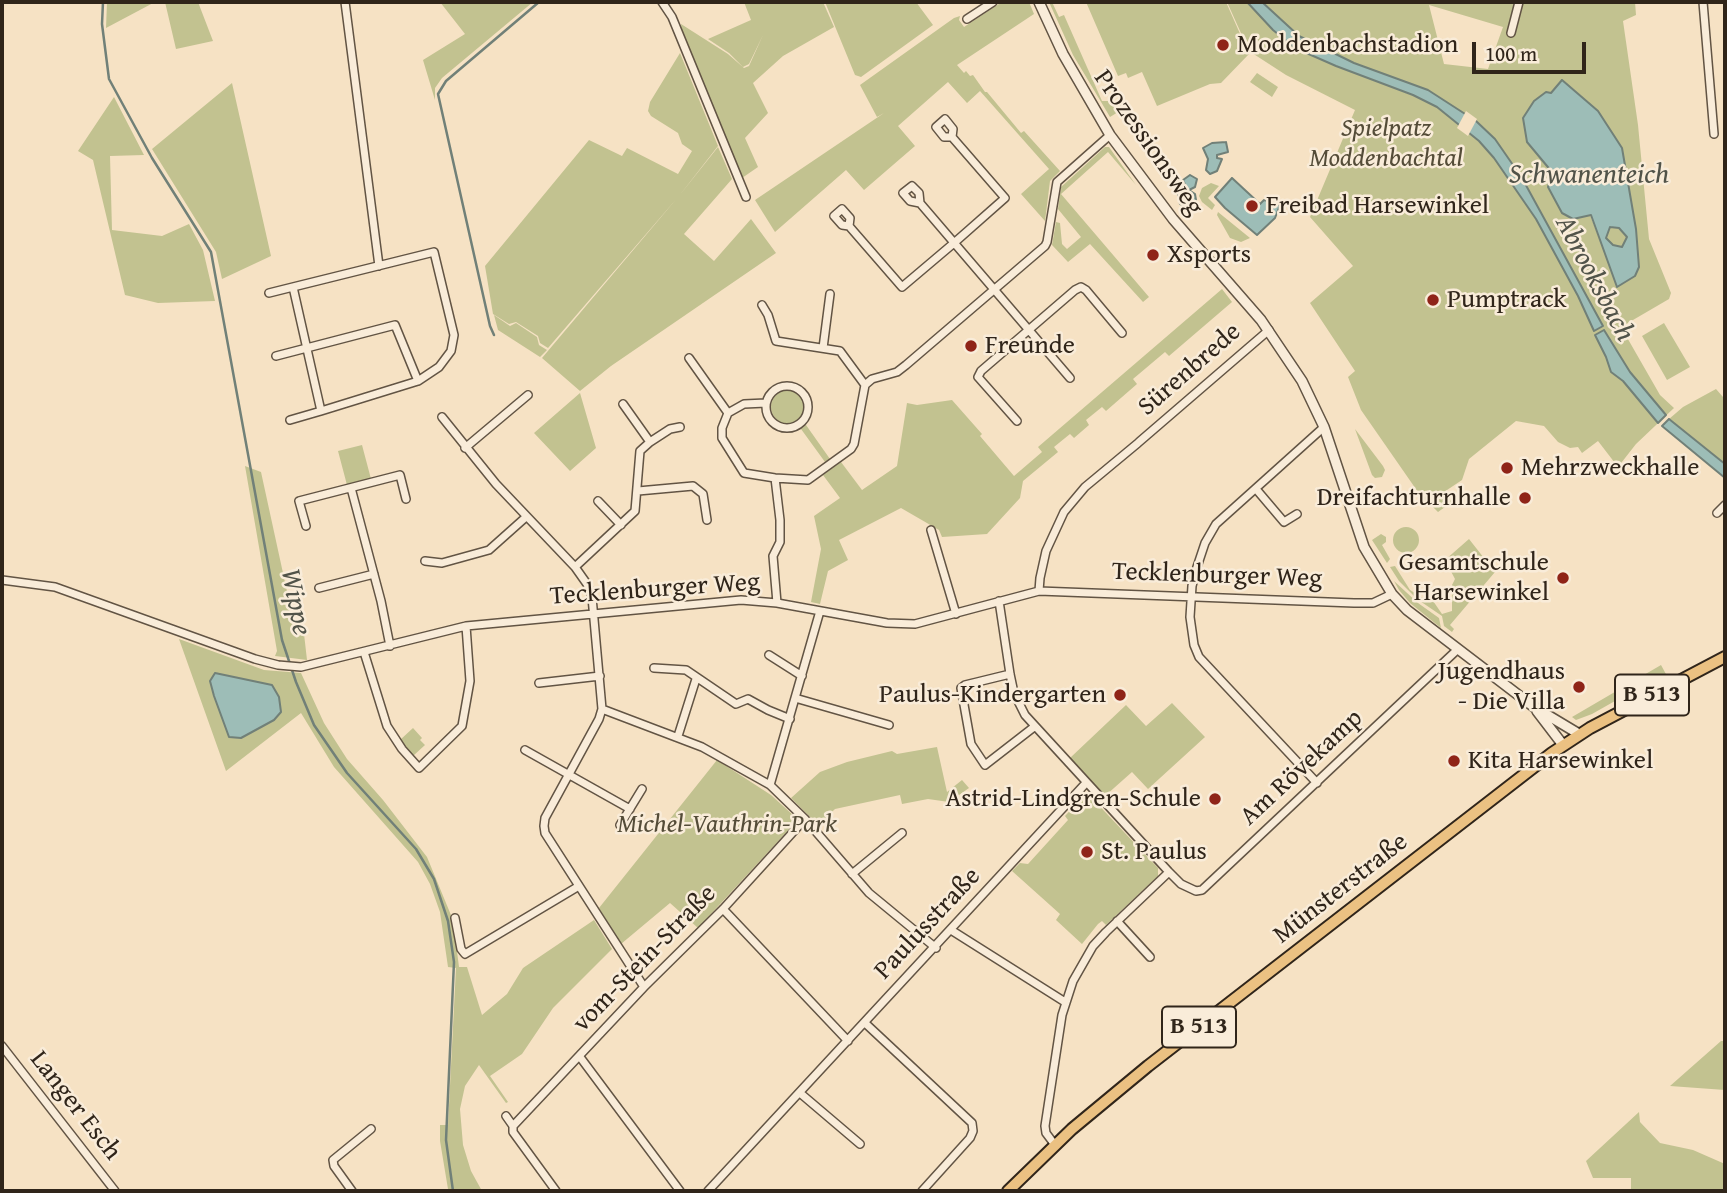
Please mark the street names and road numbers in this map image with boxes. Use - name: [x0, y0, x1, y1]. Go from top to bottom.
- street label: Prozessionsweg: [1086, 64, 1210, 222]
- street label: Sürenbrede: [1132, 317, 1248, 423]
- street label: Tecklenburger Weg: [1111, 557, 1323, 595]
- street label: Tecklenburger Weg: [549, 567, 761, 613]
- road number: B 513: [1615, 674, 1689, 716]
- street label: Am Rövekamp: [1234, 703, 1370, 833]
- street label: Münsterstraße: [1268, 827, 1414, 951]
- street label: Paulusstraße: [868, 862, 988, 986]
- street label: vom-Stein-Straße: [567, 879, 723, 1039]
- road number: B 513: [1162, 1007, 1236, 1048]
- street label: Langer Esch: [23, 1045, 127, 1167]

